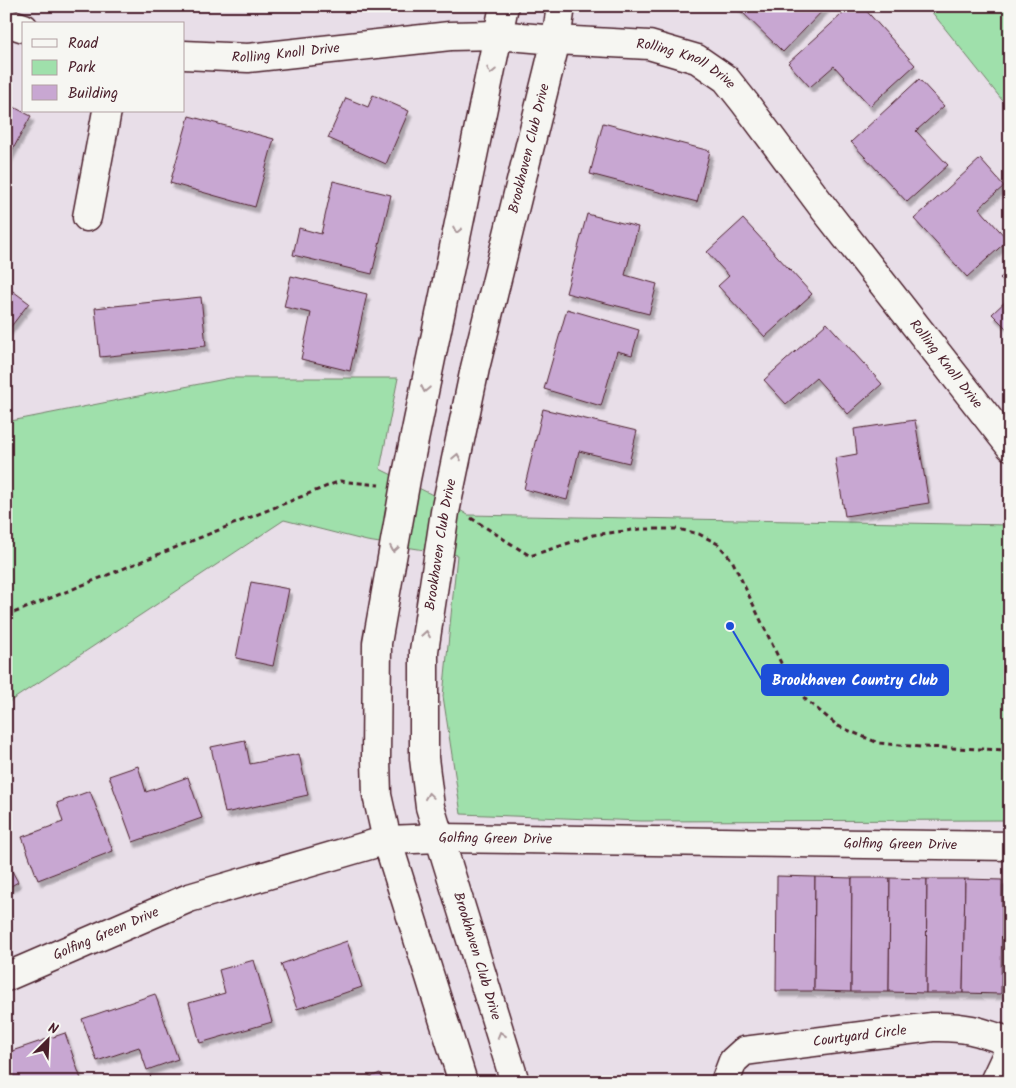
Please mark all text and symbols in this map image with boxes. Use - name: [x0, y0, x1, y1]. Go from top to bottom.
- legend: [22, 22, 185, 112]
- text: Road: [68, 32, 99, 56]
- street label: Rolling Knoll Drive: [636, 33, 741, 94]
- street label: Rolling Knoll Drive: [231, 37, 341, 69]
- text: Park: [68, 56, 96, 80]
- one-way arrow: [486, 67, 496, 76]
- street label: Brookhaven Club Drive: [503, 81, 556, 216]
- text: Building: [68, 82, 118, 106]
- one-way arrow: [453, 226, 463, 235]
- street label: Rolling Knoll Drive: [904, 315, 988, 414]
- one-way arrow: [420, 385, 430, 394]
- one-way arrow: [451, 452, 461, 461]
- street label: Brookhaven Club Drive: [419, 476, 463, 612]
- one-way arrow: [389, 545, 400, 553]
- one-way arrow: [421, 630, 431, 638]
- callout: Brookhaven Country Club: [762, 665, 948, 695]
- text: Brookhaven Country Club: [772, 669, 939, 693]
- one-way arrow: [424, 792, 434, 800]
- street label: Golfing Green Drive: [438, 827, 553, 851]
- street label: Golfing Green Drive: [843, 833, 958, 856]
- street label: Brookhaven Club Drive: [447, 889, 507, 1023]
- street label: Golfing Green Drive: [50, 901, 163, 966]
- north arrow: [22, 1016, 72, 1066]
- text: N: [44, 1017, 62, 1041]
- street label: Courtyard Circle: [812, 1019, 909, 1053]
- one-way arrow: [497, 1032, 507, 1040]

